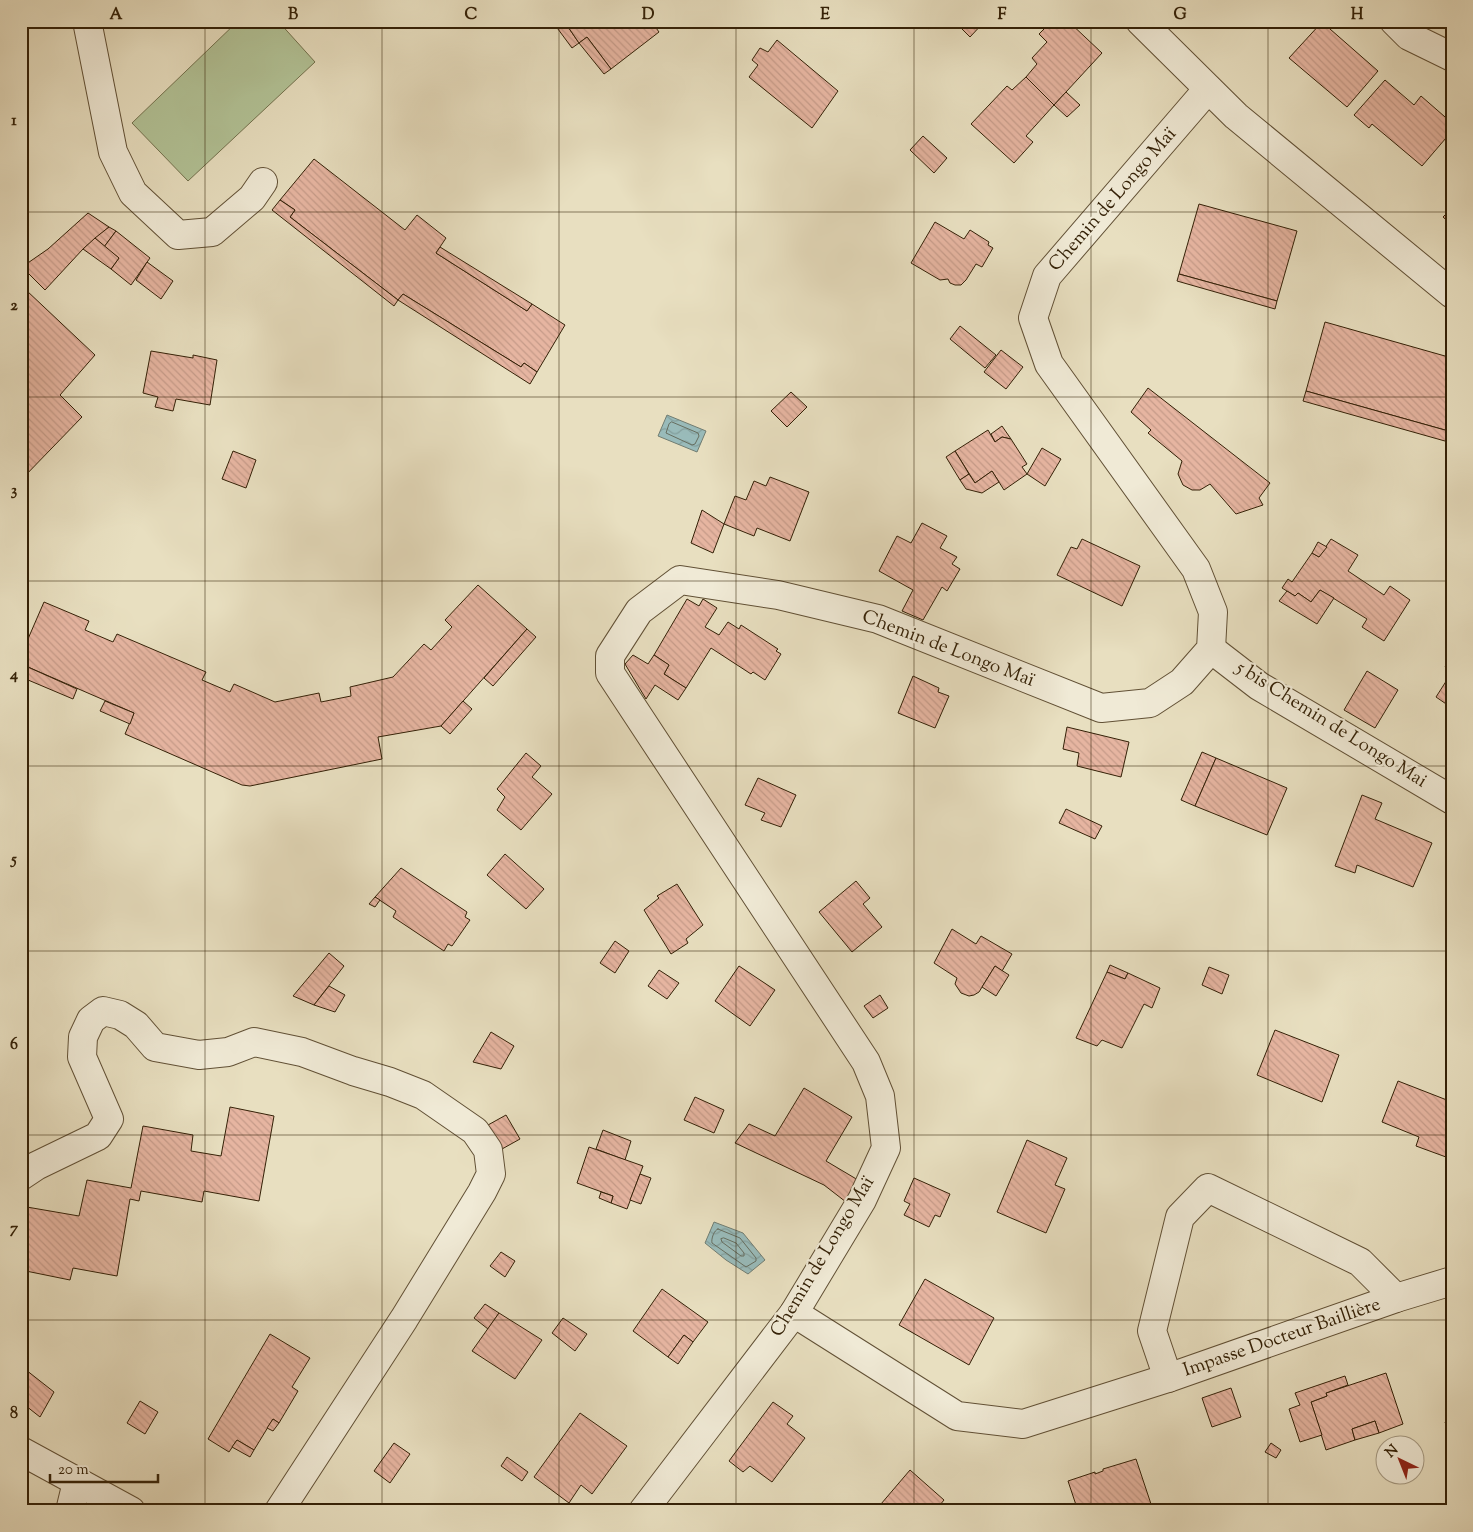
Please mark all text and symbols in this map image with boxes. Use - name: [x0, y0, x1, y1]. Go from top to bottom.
- text: A: [110, 4, 123, 27]
- text: B: [288, 4, 298, 27]
- text: C: [465, 4, 478, 27]
- text: D: [642, 4, 655, 27]
- text: E: [820, 4, 830, 27]
- text: F: [998, 4, 1007, 27]
- text: G: [1173, 4, 1187, 27]
- text: H: [1351, 4, 1364, 27]
- text: 1: [11, 110, 17, 133]
- street label: Chemin de Longo Maï: [1043, 122, 1183, 278]
- text: 2: [10, 295, 18, 318]
- text: 3: [11, 480, 18, 503]
- street label: Chemin de Longo Maï: [858, 604, 1038, 694]
- street label: 5 bis Chemin de Longo Mai: [1229, 654, 1432, 795]
- text: 4: [9, 664, 18, 687]
- text: 5: [9, 849, 17, 872]
- text: 6: [10, 1034, 18, 1057]
- street label: Chemin de Longo Maï: [764, 1172, 882, 1342]
- text: 7: [10, 1218, 19, 1241]
- street label: Impasse Docteur Baillière: [1180, 1291, 1384, 1384]
- text: 8: [10, 1403, 18, 1426]
- north arrow: [1376, 1434, 1426, 1484]
- text: N: [1382, 1441, 1403, 1463]
- scale bar: [50, 1452, 158, 1484]
- text: 20 m: [58, 1460, 89, 1481]

